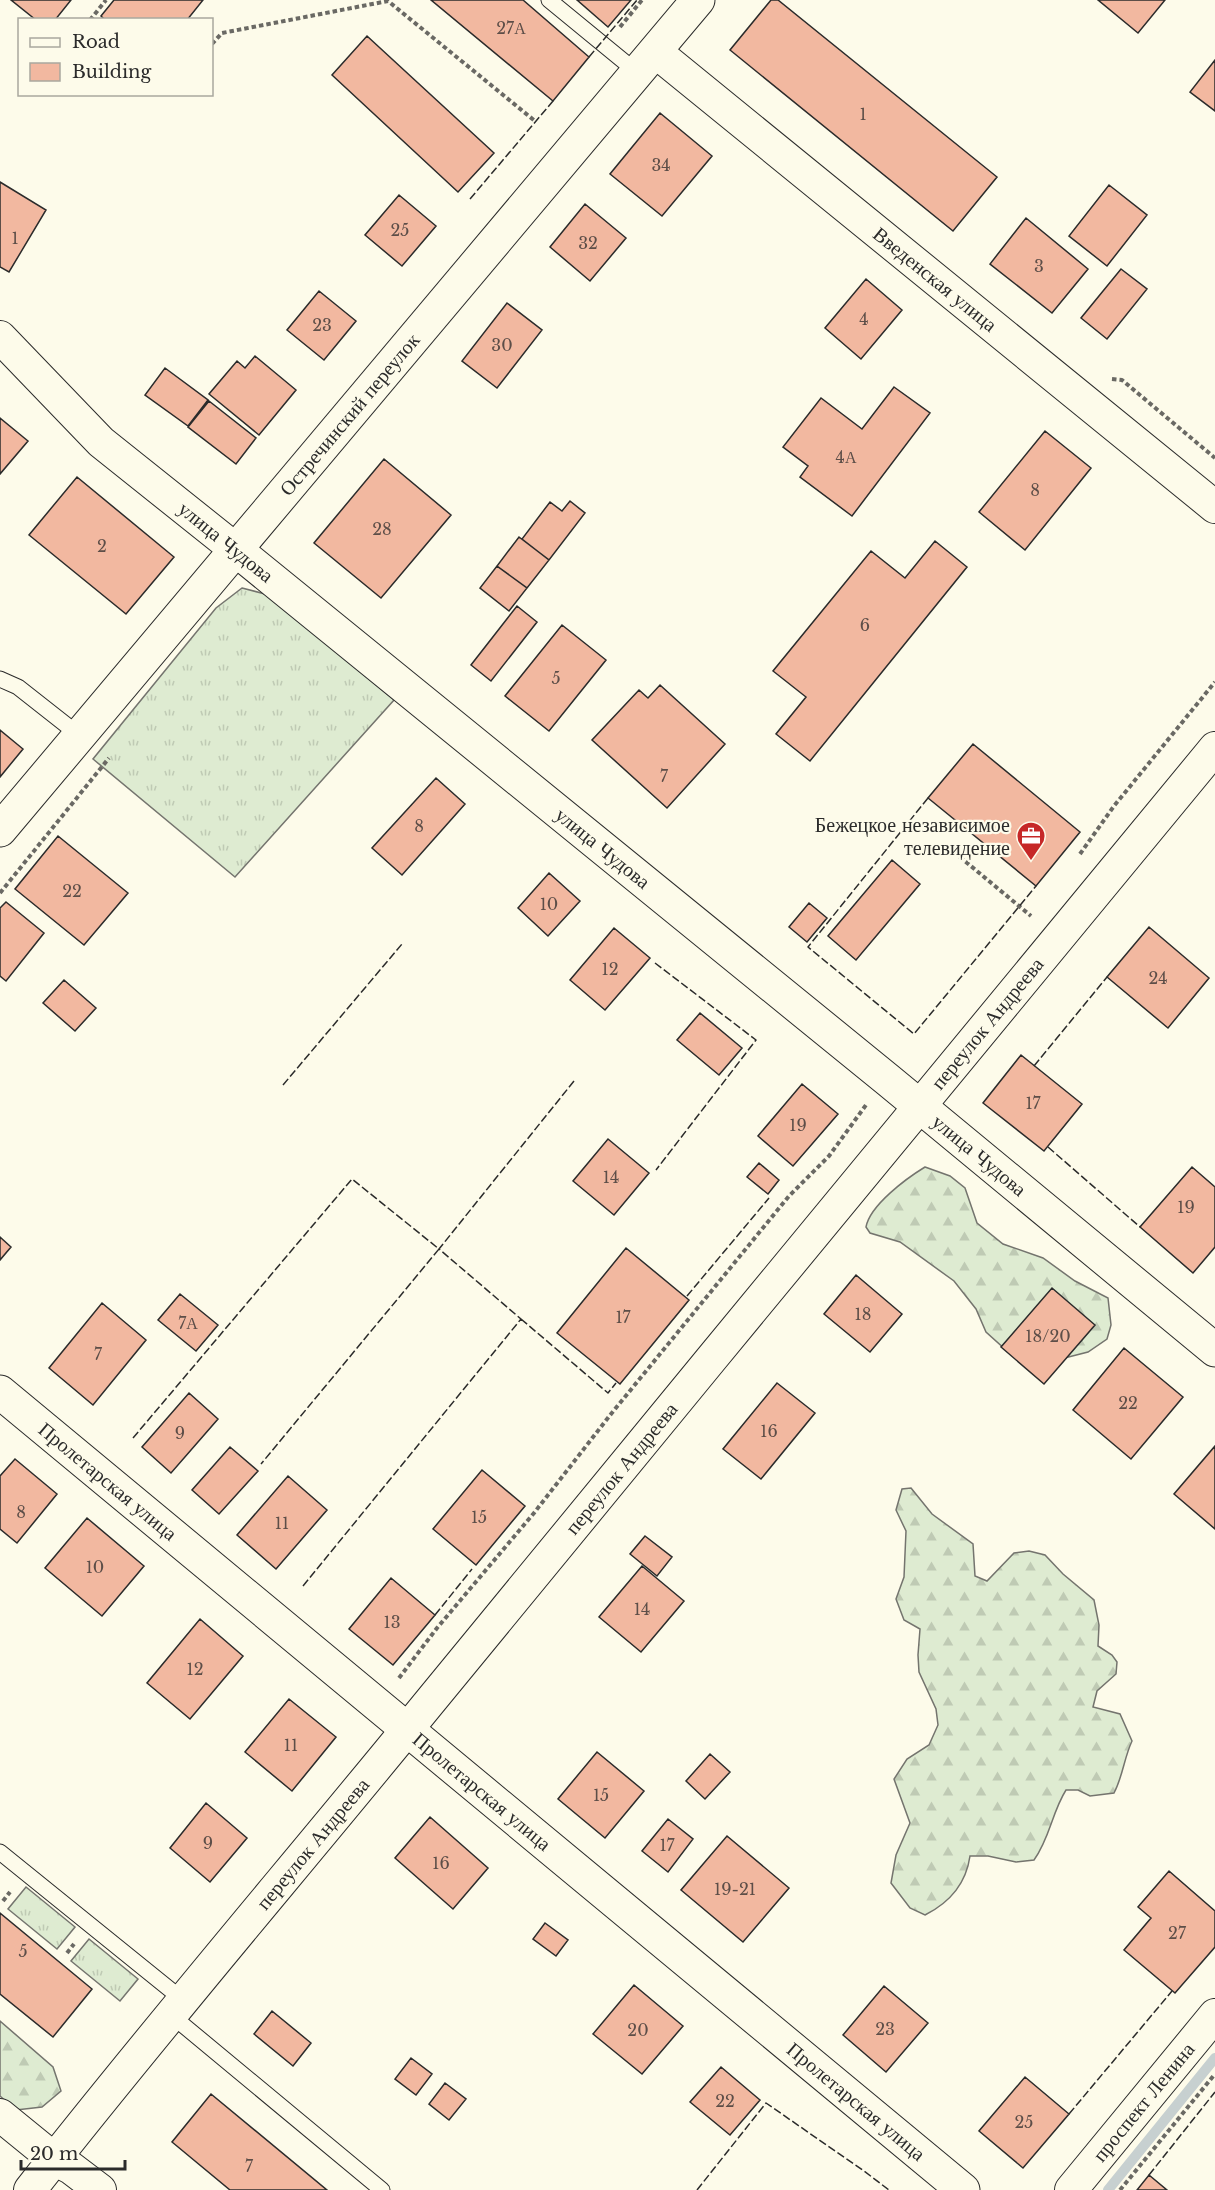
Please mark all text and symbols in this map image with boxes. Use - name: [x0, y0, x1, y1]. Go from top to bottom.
- legend: [18, 18, 213, 96]
- house number: 27А: [496, 18, 526, 38]
- text: Road: [72, 31, 120, 53]
- text: Building: [72, 61, 151, 83]
- house number: 1: [859, 104, 867, 124]
- house number: 34: [651, 155, 671, 175]
- house number: 25: [391, 220, 409, 240]
- street label: Введенская улица: [868, 222, 1002, 337]
- house number: 1: [11, 228, 19, 248]
- house number: 32: [578, 233, 598, 253]
- house number: 3: [1034, 256, 1044, 276]
- house number: 4: [859, 309, 869, 329]
- house number: 23: [312, 315, 332, 335]
- street label: Остречинский переулок: [274, 328, 425, 501]
- house number: 30: [491, 335, 513, 355]
- house number: 4А: [836, 447, 857, 467]
- house number: 8: [1030, 480, 1040, 500]
- street label: улица Чудова: [174, 496, 278, 588]
- house number: 28: [372, 519, 392, 539]
- house number: 2: [97, 536, 107, 556]
- house number: 6: [860, 615, 870, 635]
- house number: 5: [551, 668, 561, 688]
- house number: 7: [660, 766, 669, 786]
- street label: улица Чудова: [551, 802, 655, 894]
- place label: Бежецкое независимое телевидение: [815, 813, 1010, 860]
- house number: 8: [414, 816, 424, 836]
- office icon: Бежецкое независимое телевидение: [1015, 820, 1047, 862]
- house number: 22: [62, 881, 82, 901]
- house number: 10: [540, 894, 558, 914]
- street label: переулок Андреева: [926, 953, 1049, 1094]
- house number: 12: [602, 959, 619, 979]
- house number: 24: [1148, 968, 1168, 988]
- house number: 17: [1025, 1093, 1042, 1113]
- street label: улица Чудова: [927, 1109, 1031, 1201]
- house number: 19: [789, 1115, 807, 1135]
- house number: 14: [603, 1167, 619, 1187]
- house number: 19: [1177, 1197, 1195, 1217]
- house number: 18: [855, 1304, 871, 1324]
- house number: 17: [615, 1307, 632, 1327]
- house number: 7А: [178, 1313, 198, 1333]
- house number: 18/20: [1025, 1326, 1071, 1346]
- house number: 7: [94, 1344, 103, 1364]
- house number: 22: [1118, 1393, 1138, 1413]
- street label: переулок Андреева: [560, 1397, 683, 1539]
- street label: Пролетарская улица: [34, 1417, 182, 1546]
- house number: 16: [760, 1421, 778, 1441]
- house number: 9: [175, 1423, 185, 1443]
- house number: 8: [16, 1502, 26, 1522]
- house number: 15: [471, 1507, 487, 1527]
- house number: 11: [275, 1513, 289, 1533]
- house number: 10: [86, 1557, 104, 1577]
- house number: 14: [634, 1599, 650, 1619]
- house number: 13: [384, 1612, 401, 1632]
- house number: 12: [187, 1659, 204, 1679]
- street label: Пролетарская улица: [408, 1727, 556, 1856]
- house number: 11: [284, 1735, 298, 1755]
- street label: переулок Андреева: [251, 1773, 374, 1914]
- house number: 15: [593, 1785, 609, 1805]
- house number: 9: [203, 1833, 213, 1853]
- house number: 17: [659, 1835, 676, 1855]
- house number: 16: [432, 1853, 450, 1873]
- house number: 19-21: [714, 1879, 756, 1899]
- house number: 27: [1168, 1923, 1187, 1943]
- house number: 5: [18, 1941, 28, 1961]
- house number: 23: [875, 2019, 895, 2039]
- house number: 20: [627, 2020, 649, 2040]
- street label: Пролетарская улица: [782, 2037, 930, 2166]
- street label: проспект Ленина: [1087, 2038, 1199, 2166]
- house number: 22: [715, 2091, 735, 2111]
- house number: 25: [1015, 2112, 1033, 2132]
- scale bar: [21, 2133, 124, 2171]
- text: 20 m: [30, 2143, 78, 2165]
- house number: 7: [245, 2156, 254, 2176]

